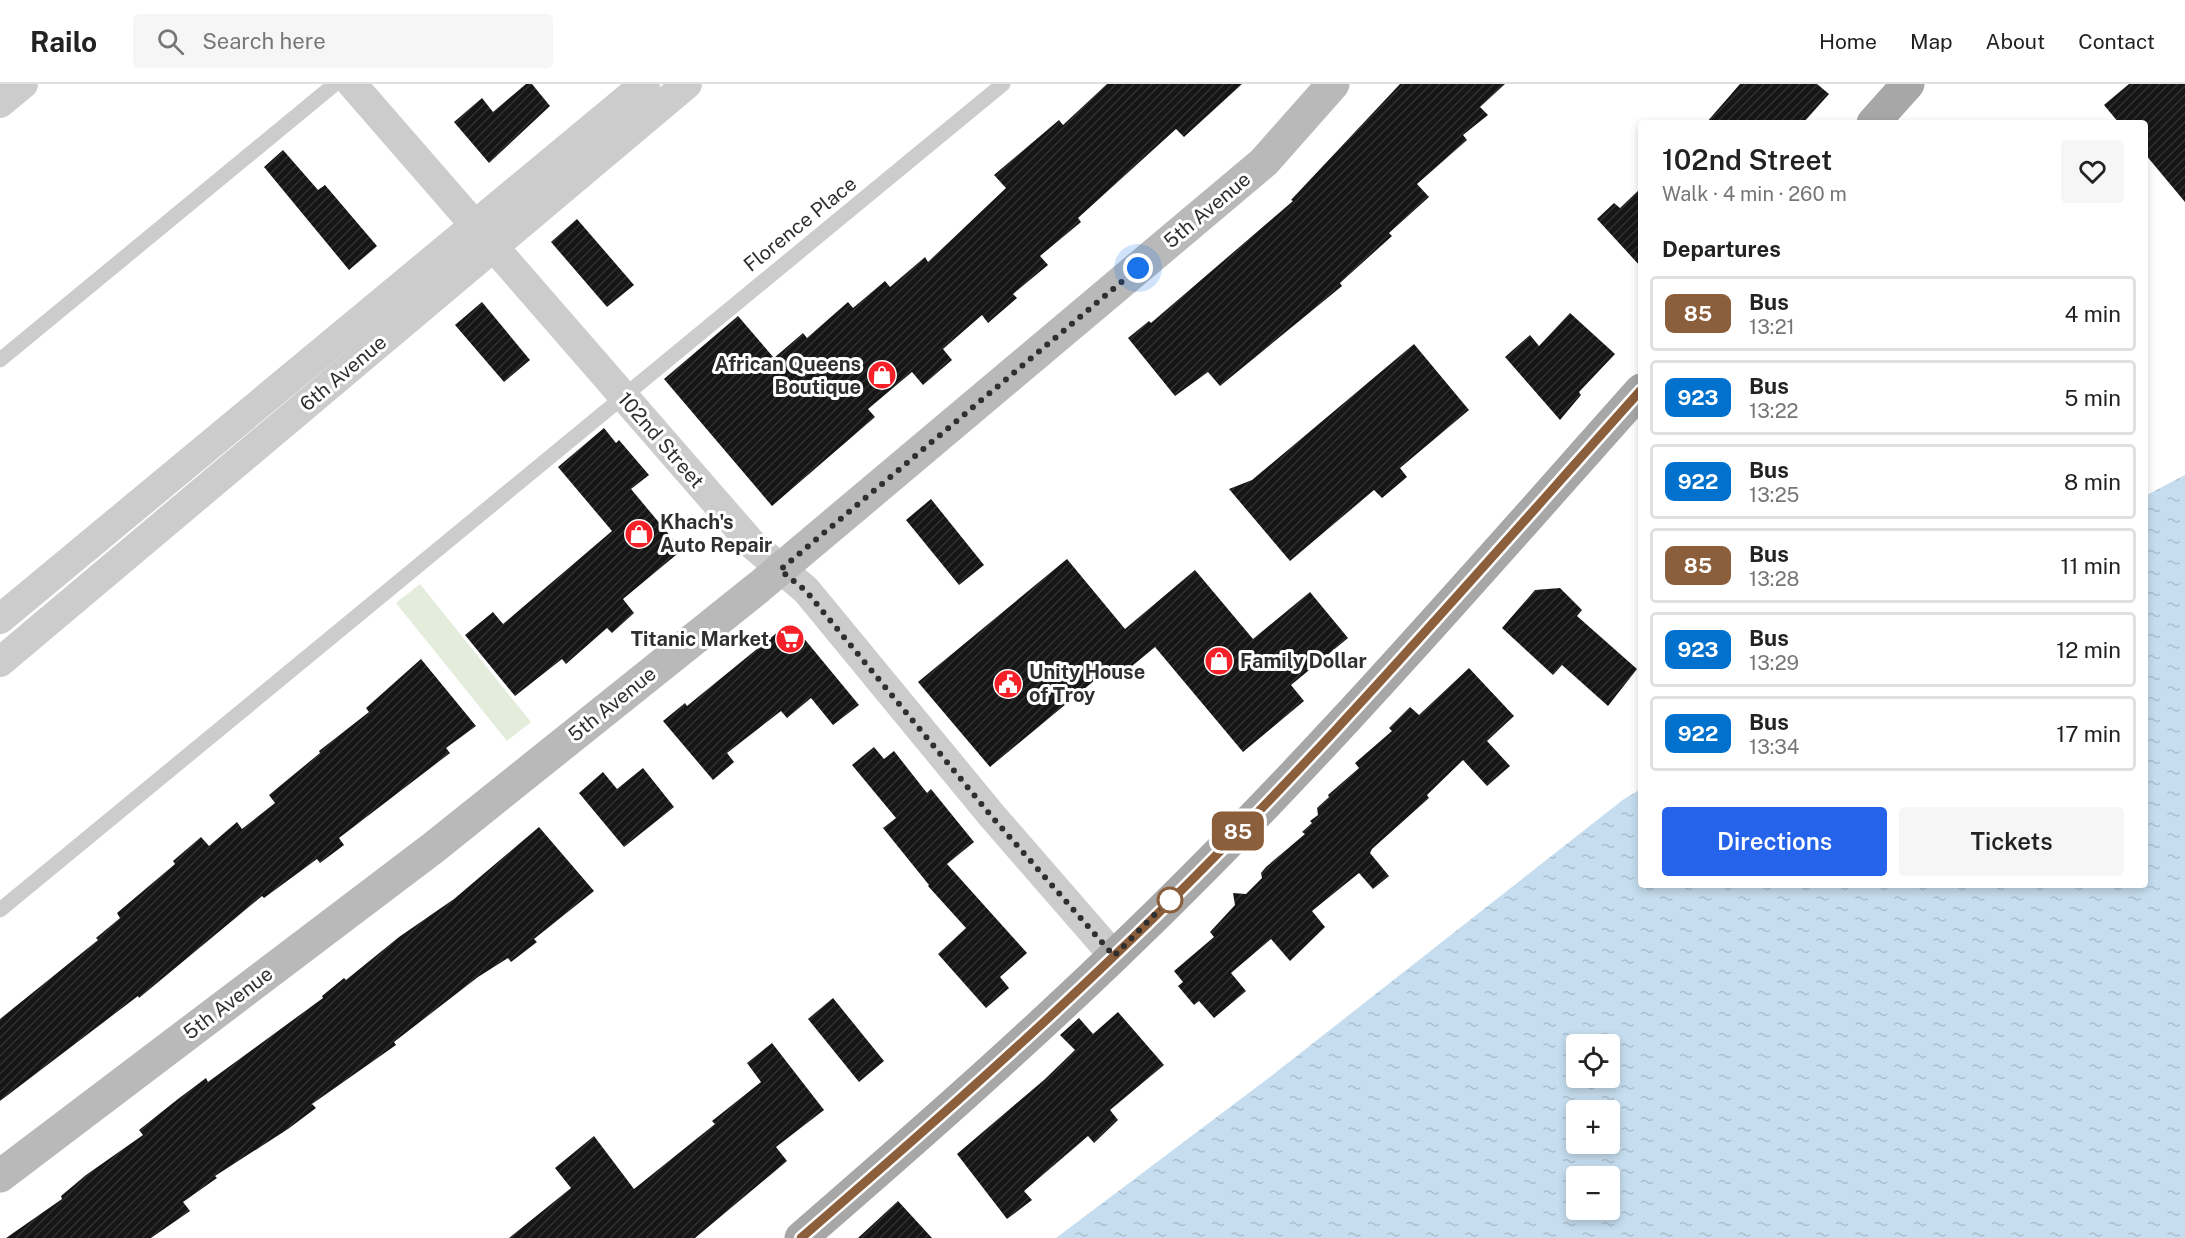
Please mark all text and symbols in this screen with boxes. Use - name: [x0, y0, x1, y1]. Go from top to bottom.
- search box: [133, 14, 553, 68]
- text: Railo: [30, 25, 97, 58]
- icon: search: [154, 25, 187, 58]
- text: Search here: [202, 28, 326, 54]
- text: Home: [1819, 29, 1877, 54]
- text: Map: [1910, 29, 1953, 54]
- text: About: [1986, 29, 2045, 54]
- text: Contact: [2078, 29, 2155, 54]
- button: heart: [2061, 140, 2124, 203]
- text: 102nd Street: [1662, 143, 1832, 176]
- street label: 5th Avenue: [1159, 167, 1255, 253]
- street label: Florence Place: [739, 171, 861, 277]
- text: Walk · 4 min · 260 m: [1662, 182, 1847, 206]
- text: Departures: [1662, 236, 1781, 262]
- your location: [1123, 253, 1153, 283]
- text: Bus: [1749, 289, 1789, 315]
- text: 85: [1684, 301, 1712, 326]
- text: 4 min: [2065, 301, 2121, 327]
- text: 13:21: [1749, 315, 1795, 339]
- street label: 6th Avenue: [295, 330, 391, 416]
- place label: African Queens Boutique: [715, 352, 861, 399]
- shop icon: African Queens Boutique: [866, 359, 898, 391]
- text: Bus: [1749, 373, 1789, 399]
- text: 923: [1677, 385, 1719, 410]
- text: 5 min: [2064, 385, 2121, 411]
- street label: 102nd Street: [613, 387, 709, 493]
- text: 13:22: [1749, 399, 1799, 423]
- text: Bus: [1749, 457, 1789, 483]
- text: 922: [1678, 469, 1718, 494]
- text: 8 min: [2064, 469, 2121, 495]
- text: 13:25: [1749, 483, 1799, 507]
- place label: Khach's Auto Repair: [660, 510, 772, 557]
- shop icon: Khach's Auto Repair: [623, 518, 655, 550]
- text: Bus: [1749, 541, 1789, 567]
- text: 85: [1684, 553, 1712, 578]
- text: 11 min: [2060, 553, 2121, 579]
- text: 13:28: [1749, 567, 1800, 591]
- supermarket icon: Titanic Market: [774, 623, 806, 655]
- text: Bus: [1749, 625, 1789, 651]
- place label: Titanic Market: [631, 627, 769, 651]
- text: 923: [1677, 637, 1719, 662]
- text: 12 min: [2056, 637, 2121, 663]
- shop icon: Family Dollar: [1203, 645, 1235, 677]
- place label: Family Dollar: [1240, 649, 1367, 673]
- text: 13:29: [1749, 651, 1799, 675]
- place label: Unity House of Troy: [1029, 660, 1145, 707]
- street label: 5th Avenue: [563, 661, 661, 747]
- public building icon: Unity House of Troy: [992, 668, 1024, 700]
- text: Bus: [1749, 709, 1789, 735]
- text: 922: [1678, 721, 1718, 746]
- text: 17 min: [2056, 721, 2121, 747]
- text: 13:34: [1749, 735, 1799, 759]
- button: Directions: [1662, 807, 1887, 876]
- button: Tickets: [1899, 807, 2124, 876]
- line badge: 85: [1211, 812, 1265, 850]
- text: 85: [1224, 819, 1252, 844]
- unlabelled marker: [1157, 887, 1183, 913]
- street label: 5th Avenue: [179, 962, 277, 1044]
- map controls: [1566, 1034, 1620, 1220]
- button: locate: [1566, 1034, 1620, 1088]
- button: +: [1566, 1100, 1620, 1154]
- button: −: [1566, 1166, 1620, 1220]

